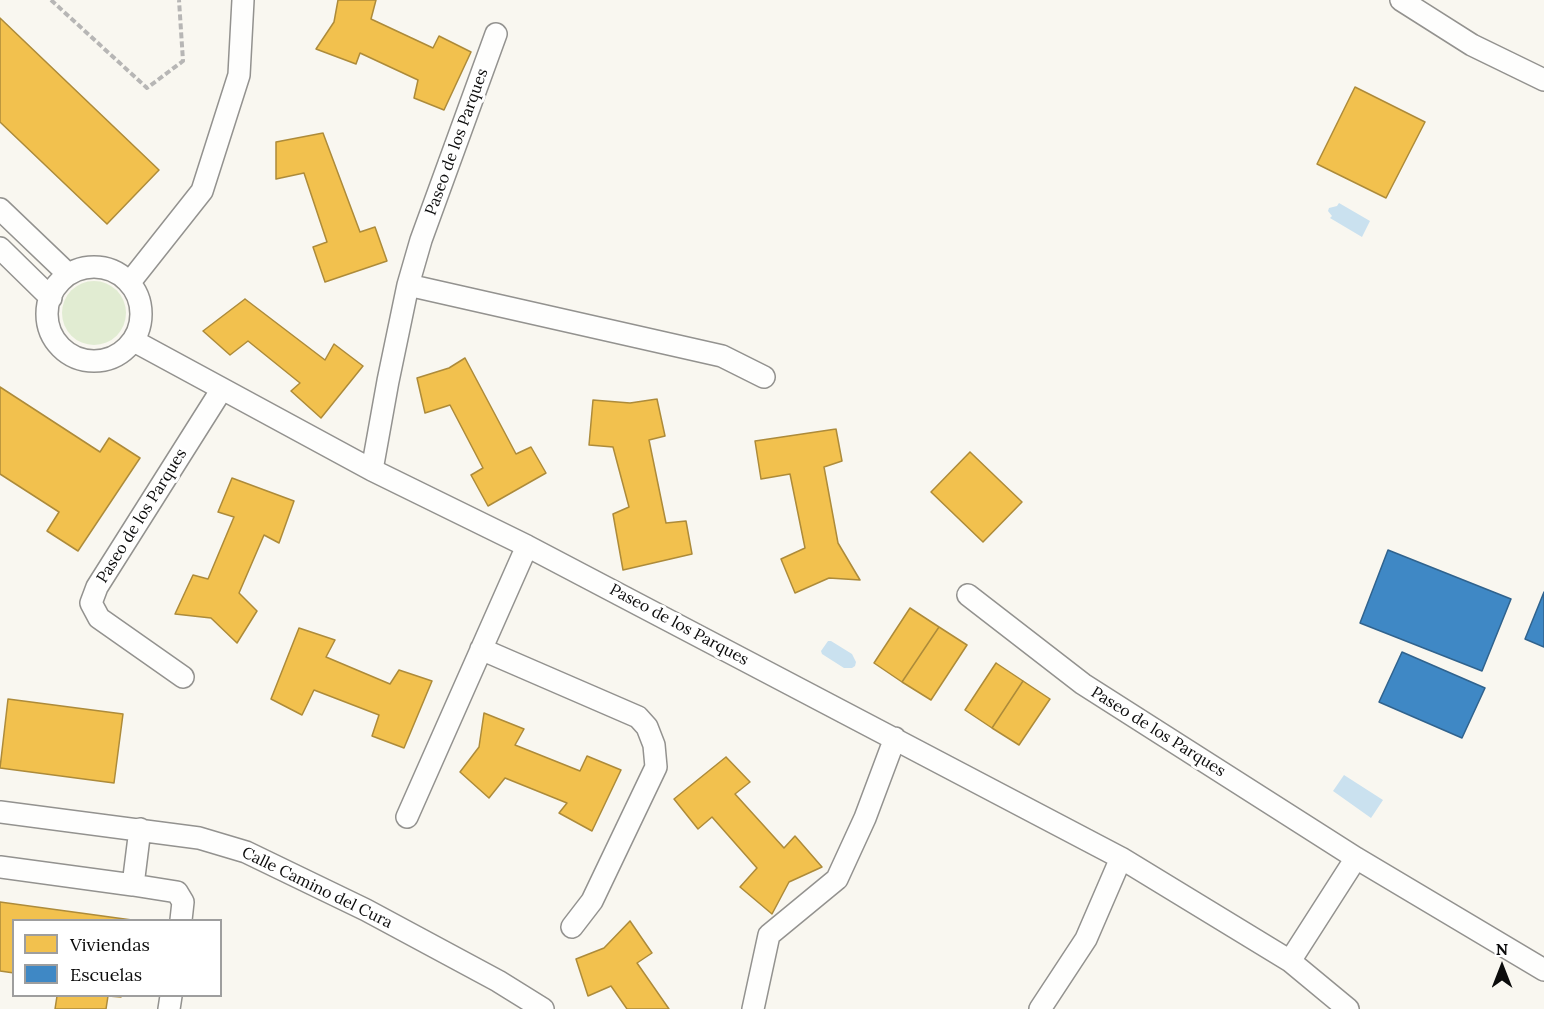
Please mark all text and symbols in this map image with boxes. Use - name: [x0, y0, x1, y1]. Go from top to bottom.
- street label: Paseo de los Parques: [422, 66, 492, 218]
- street label: Paseo de los Parques: [93, 445, 191, 587]
- street label: Paseo de los Parques: [606, 580, 752, 670]
- street label: Paseo de los Parques: [1087, 683, 1229, 781]
- street label: Calle Camino del Cura: [239, 843, 395, 933]
- legend: [12, 919, 222, 997]
- text: Viviendas: [70, 933, 150, 956]
- north arrow: [1472, 937, 1532, 997]
- text: N: [1496, 939, 1508, 959]
- text: Escuelas: [70, 963, 142, 986]

